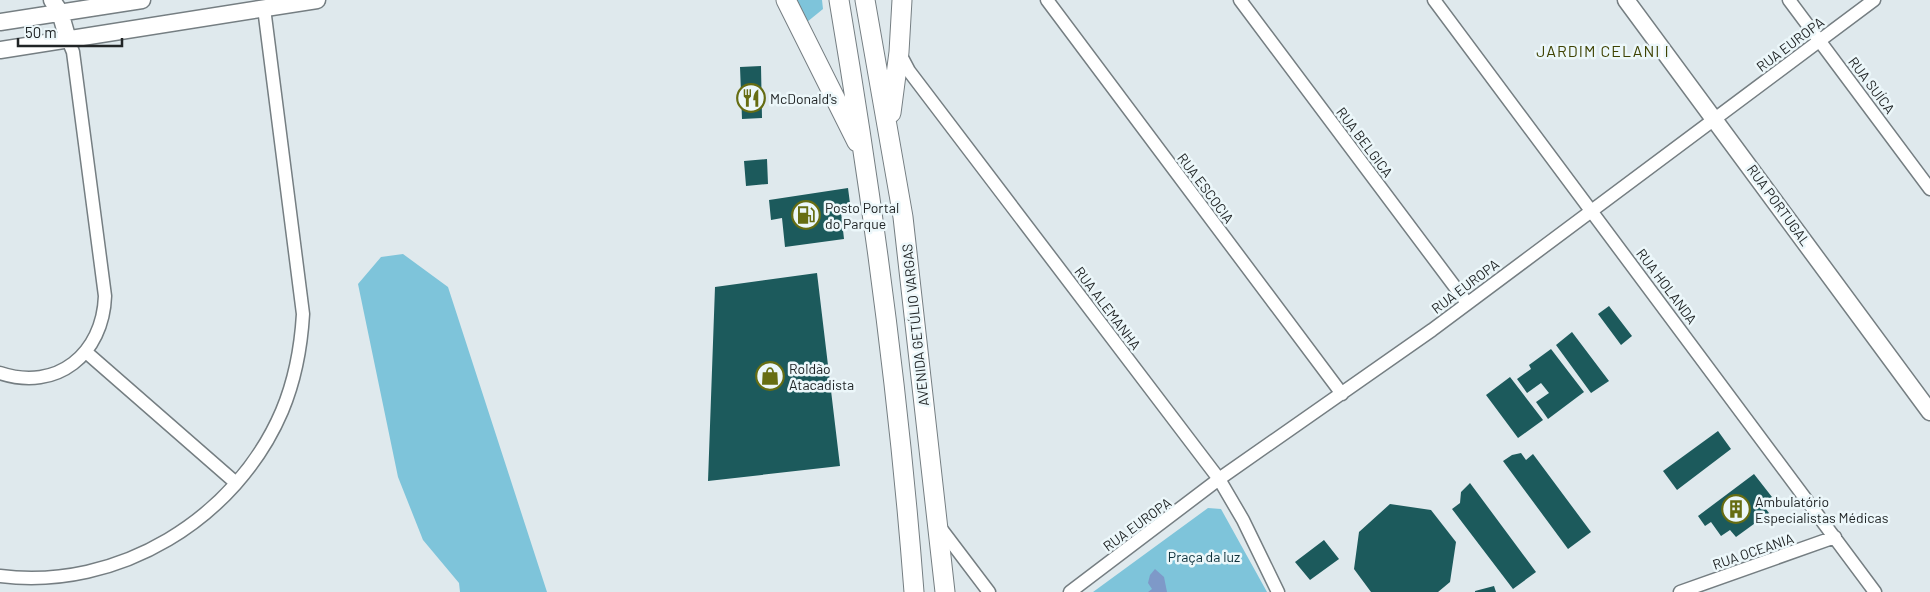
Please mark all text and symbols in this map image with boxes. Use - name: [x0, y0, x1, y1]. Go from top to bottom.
- street label: RUA EUROPA: [1753, 13, 1828, 75]
- scale bar: [18, 15, 121, 47]
- text: 50 m: [25, 23, 57, 41]
- district label: JARDIM CELANI I: [1536, 41, 1670, 60]
- street label: RUA SUÍCA: [1845, 53, 1899, 117]
- restaurant icon: McDonald's: [736, 83, 766, 113]
- place label: McDonald's: [770, 90, 838, 107]
- street label: RUA BELGICA: [1333, 104, 1397, 181]
- street label: RUA ESCOCIA: [1174, 150, 1238, 227]
- street label: RUA PORTUGAL: [1744, 161, 1814, 249]
- place label: Posto Portal do Parque: [825, 199, 899, 232]
- fuel station icon: Posto Portal do Parque: [791, 200, 821, 230]
- street label: AVENIDA GETÚLIO VARGAS: [898, 243, 932, 407]
- street label: RUA HOLANDA: [1633, 245, 1701, 327]
- street label: RUA EUROPA: [1428, 255, 1503, 317]
- street label: RUA ALEMANHA: [1071, 263, 1145, 353]
- place label: Roldão Atacadista: [789, 360, 854, 393]
- shop icon: Roldão Atacadista: [755, 361, 785, 391]
- street label: RUA EUROPA: [1100, 493, 1175, 554]
- place label: Ambulatório Especialistas Médicas: [1755, 493, 1889, 526]
- building icon: Ambulatório Especialistas Médicas: [1721, 494, 1751, 524]
- street label: RUA OCEANIA: [1710, 529, 1796, 573]
- park label: Praça da luz: [1168, 548, 1240, 565]

